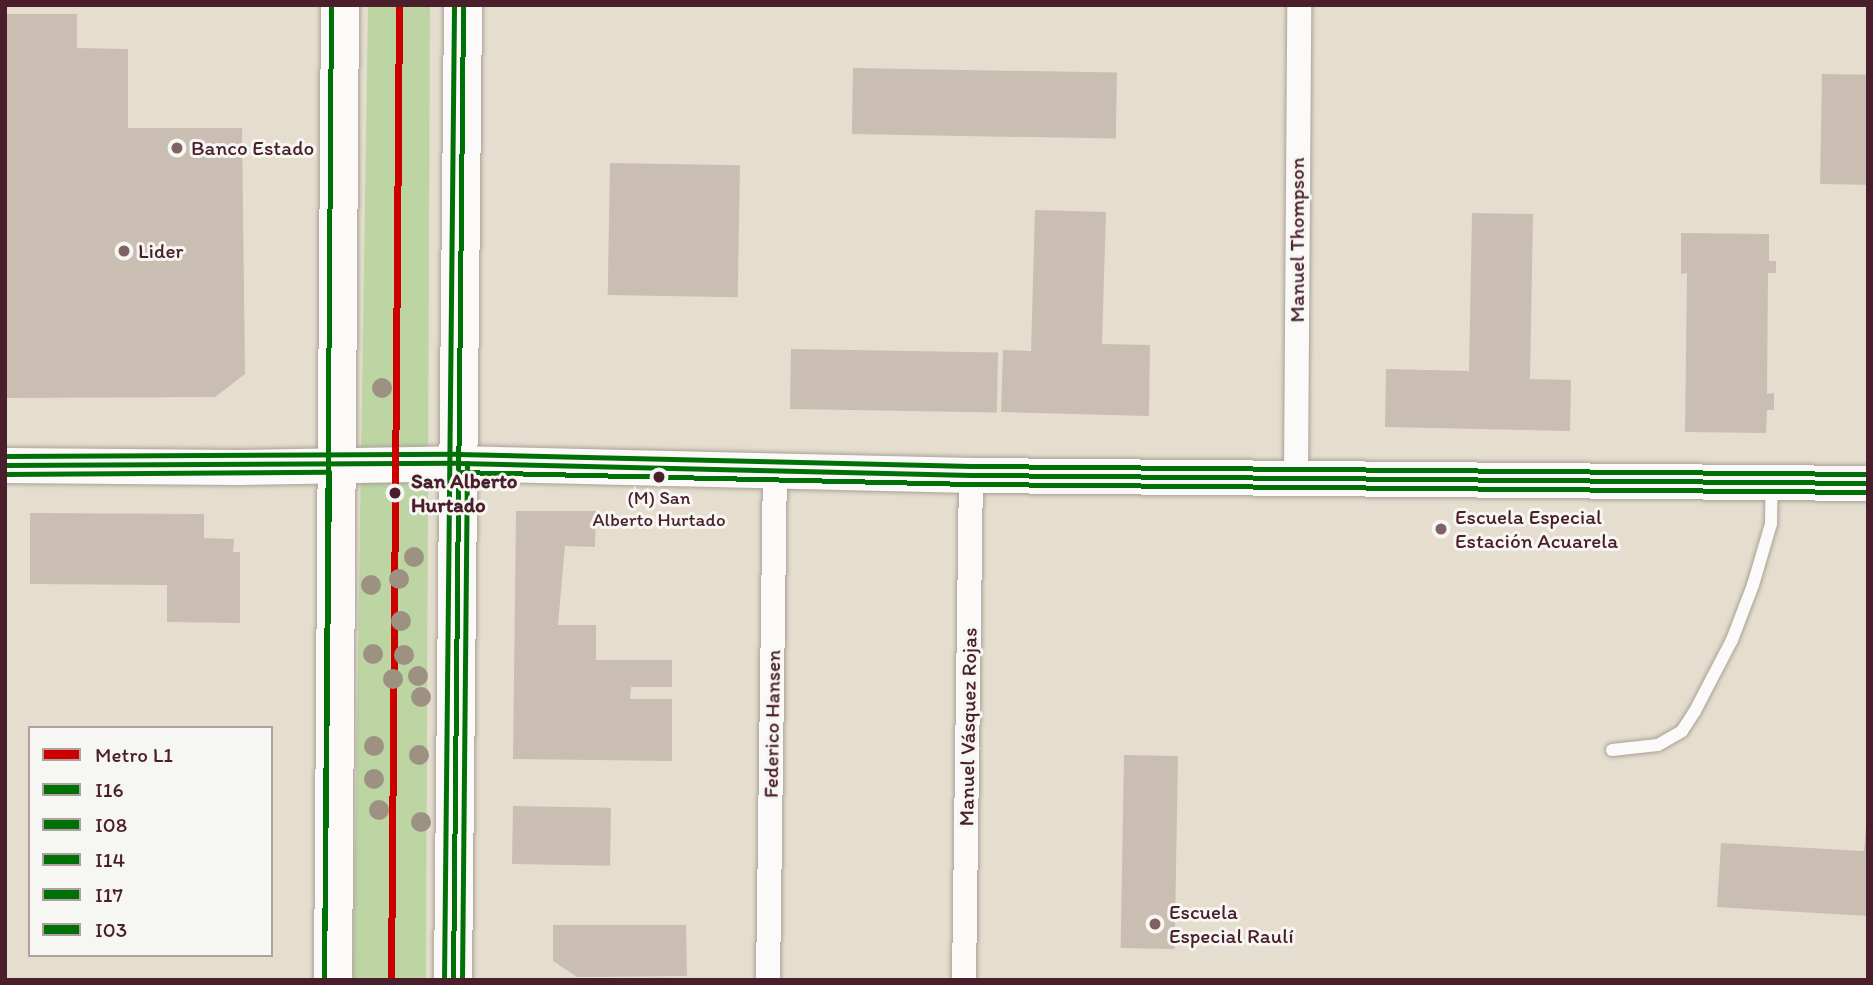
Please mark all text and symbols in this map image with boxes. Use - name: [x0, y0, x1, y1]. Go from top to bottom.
- place label: Banco Estado: [191, 135, 314, 161]
- marker: Banco Estado: [169, 140, 185, 156]
- street label: Manuel Thompson: [1284, 158, 1310, 322]
- place label: Lider: [138, 238, 183, 264]
- marker: Lider: [116, 243, 132, 259]
- place label: San Alberto Hurtado: [411, 468, 518, 518]
- marker: (M) San Alberto Hurtado: [652, 470, 666, 484]
- marker: San Alberto Hurtado: [385, 483, 405, 503]
- place label: (M) San Alberto Hurtado: [593, 487, 725, 531]
- place label: Escuela Especial Estación Acuarela: [1455, 504, 1617, 554]
- marker: Escuela Especial Estación Acuarela: [1433, 521, 1449, 537]
- street label: Manuel Vásquez Rojas: [954, 628, 982, 826]
- street label: Federico Hansen: [758, 649, 786, 799]
- legend: [28, 726, 273, 957]
- text: Metro L1: [95, 742, 173, 767]
- text: I16: [95, 777, 124, 802]
- text: I08: [95, 812, 127, 837]
- text: I14: [95, 847, 125, 872]
- text: I17: [95, 882, 123, 907]
- place label: Escuela Especial Raulí: [1169, 899, 1294, 949]
- marker: Escuela Especial Raulí: [1147, 916, 1163, 932]
- text: I03: [95, 917, 127, 942]

